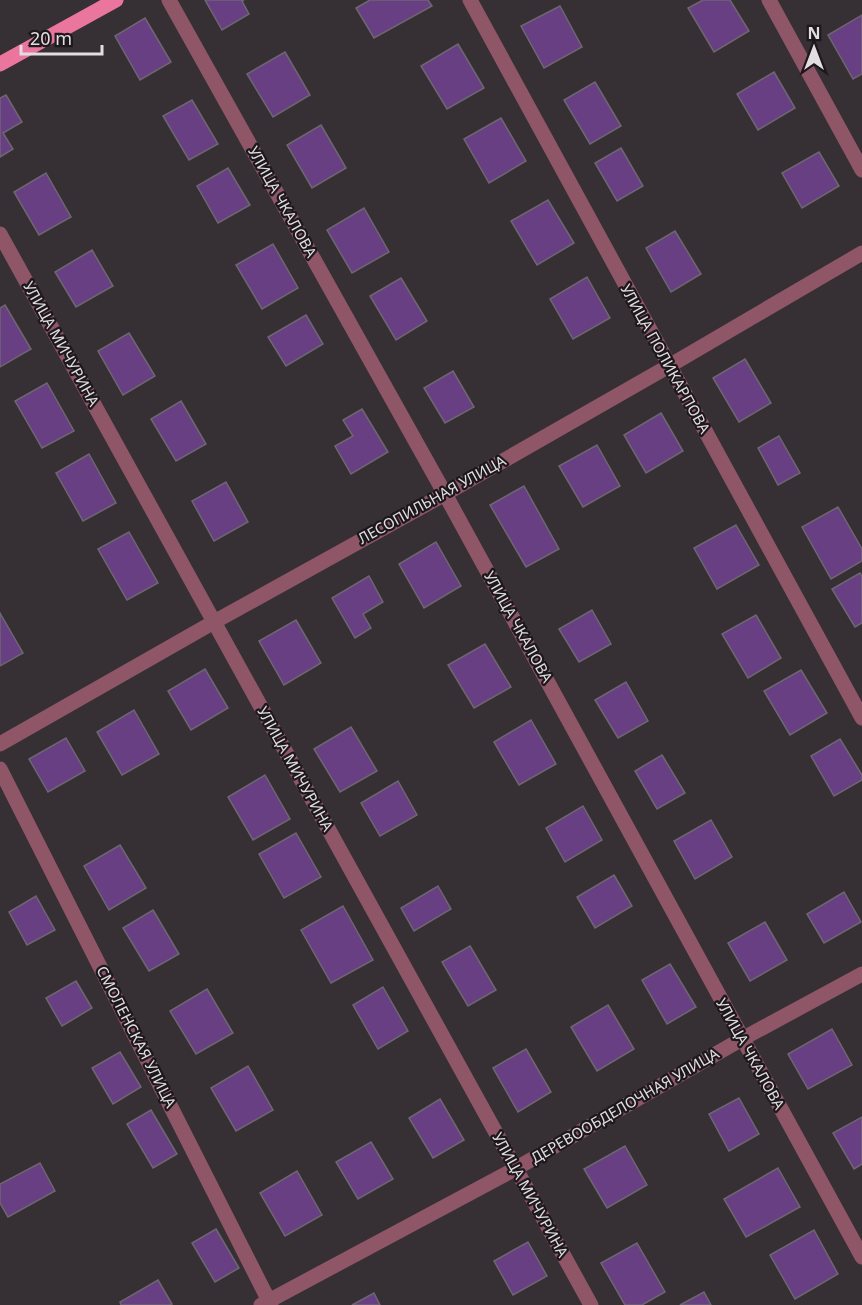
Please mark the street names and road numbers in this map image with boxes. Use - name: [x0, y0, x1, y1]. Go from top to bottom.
- street label: УЛИЦА ЧКАЛОВА: [244, 142, 322, 261]
- street label: УЛИЦА МИЧУРИНА: [19, 278, 105, 410]
- street label: УЛИЦА ПОЛИКАРПОВА: [616, 280, 716, 437]
- street label: ЛЕСОПИЛЬНАЯ УЛИЦА: [354, 450, 509, 548]
- street label: УЛИЦА ЧКАЛОВА: [480, 567, 558, 686]
- street label: УЛИЦА МИЧУРИНА: [253, 703, 339, 835]
- street label: СМОЛЕНСКАЯ УЛИЦА: [92, 962, 182, 1111]
- street label: УЛИЦА ЧКАЛОВА: [712, 994, 790, 1113]
- street label: ДЕРЕВООБДЕЛОЧНАЯ УЛИЦА: [527, 1043, 723, 1167]
- street label: УЛИЦА МИЧУРИНА: [488, 1129, 574, 1261]

